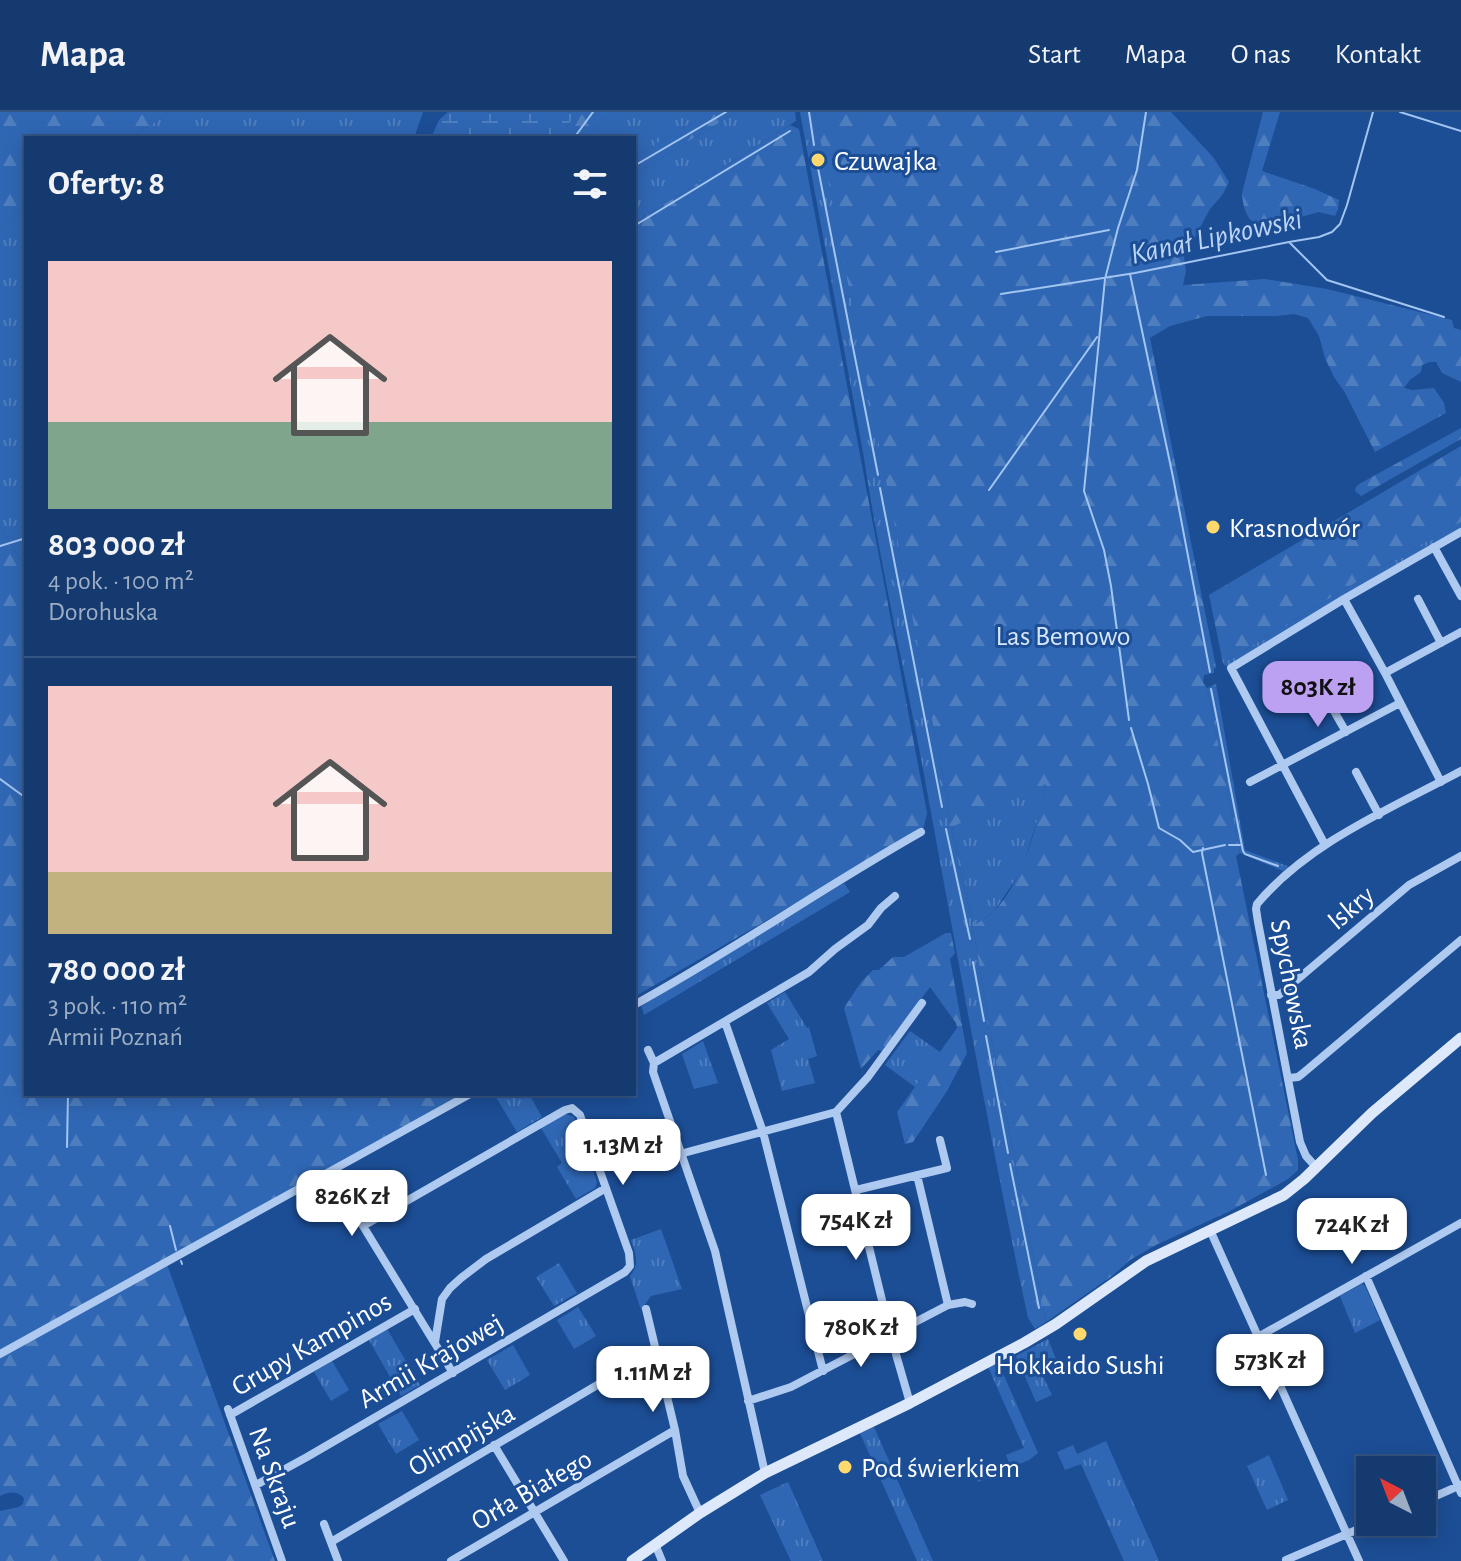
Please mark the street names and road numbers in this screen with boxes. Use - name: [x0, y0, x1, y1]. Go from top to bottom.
- street label: Iskry: [1323, 881, 1380, 936]
- street label: Spychowska: [1265, 917, 1317, 1052]
- street label: Grupy Kampinos: [227, 1288, 397, 1402]
- street label: Armii Krajowej: [354, 1309, 508, 1414]
- street label: Olimpijska: [404, 1399, 520, 1482]
- street label: Na Skraju: [243, 1423, 305, 1532]
- street label: Orła Białego: [467, 1445, 597, 1536]

